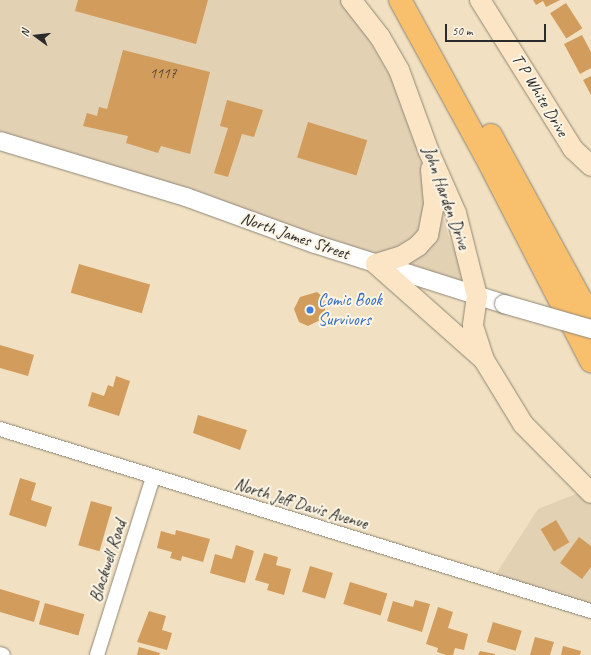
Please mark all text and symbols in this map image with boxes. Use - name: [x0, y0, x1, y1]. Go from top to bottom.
- north arrow: [16, 16, 56, 56]
- scale bar: [447, 16, 548, 42]
- text: 50 m: [452, 23, 472, 39]
- text: N: [17, 28, 32, 38]
- street label: T P White Drive: [507, 50, 573, 140]
- house number: 1117: [150, 65, 176, 83]
- street label: John Harden Drive: [418, 144, 474, 252]
- street label: North James Street: [238, 208, 352, 264]
- place label: Comic Book Survivors: [318, 290, 382, 330]
- marker: Comic Book Survivors: [305, 305, 315, 315]
- street label: North Jeff Davis Avenue: [232, 474, 370, 534]
- street label: Blackwell Road: [85, 518, 131, 604]

